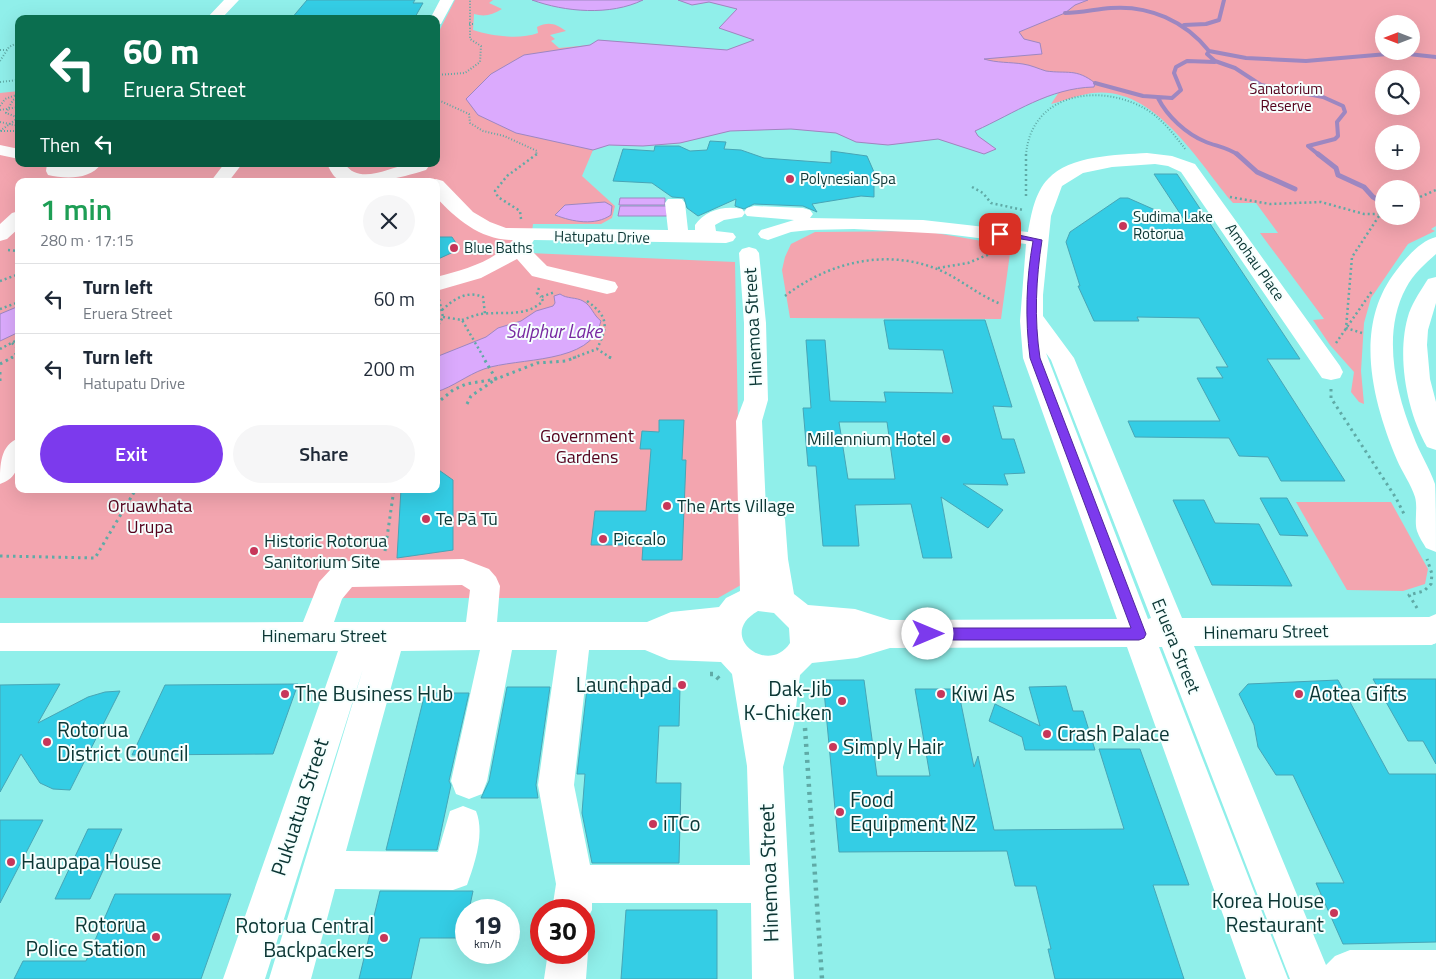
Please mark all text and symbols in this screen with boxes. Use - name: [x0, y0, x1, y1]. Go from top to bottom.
- north arrow: [1375, 15, 1420, 60]
- map controls: [1375, 15, 1420, 225]
- text: 60 m: [123, 24, 199, 78]
- icon: left: [40, 35, 105, 100]
- button: search: [1375, 70, 1420, 115]
- text: Eruera Street: [123, 72, 246, 106]
- park label: Sanatorium Reserve: [1249, 77, 1323, 117]
- button: +: [1375, 125, 1420, 170]
- text: Then: [40, 130, 80, 159]
- icon: left: [90, 130, 118, 158]
- place label: Polynesian Spa: [800, 167, 896, 190]
- marker: Polynesian Spa: [784, 173, 796, 185]
- button: −: [1375, 180, 1420, 225]
- text: 1 min: [40, 186, 112, 232]
- button: close: [363, 195, 415, 247]
- place label: Sudima Lake Rotorua: [1133, 205, 1213, 245]
- pin: [979, 213, 1021, 255]
- street label: Amohau Place: [1220, 218, 1291, 305]
- icon: arrive: [986, 220, 1014, 248]
- marker: Sudima Lake Rotorua: [1117, 220, 1129, 232]
- street label: Hatupatu Drive: [554, 224, 650, 249]
- text: 280 m · 17:15: [40, 228, 134, 252]
- place label: Blue Baths: [464, 236, 533, 259]
- marker: Blue Baths: [448, 242, 460, 254]
- street label: Hinemoa Street: [736, 266, 769, 387]
- text: Turn left: [83, 272, 153, 301]
- text: 60 m: [374, 284, 415, 313]
- icon: left: [40, 285, 68, 313]
- text: Eruera Street: [83, 301, 172, 325]
- water label: Sulphur Lake: [506, 316, 603, 345]
- text: Turn left: [83, 342, 153, 371]
- text: 200 m: [363, 354, 415, 383]
- icon: left: [40, 355, 68, 383]
- text: Hatupatu Drive: [83, 371, 185, 395]
- park label: Government Gardens: [540, 422, 635, 470]
- button: Exit: [40, 425, 223, 483]
- button: Share: [233, 425, 415, 483]
- place label: Millennium Hotel: [807, 425, 936, 452]
- marker: Millennium Hotel: [940, 433, 952, 445]
- park label: Oruawhata Urupa: [108, 492, 192, 540]
- place label: The Arts Village: [677, 492, 795, 519]
- marker: The Arts Village: [661, 500, 673, 512]
- place label: Te Pā Tū: [436, 505, 498, 532]
- marker: Te Pā Tū: [420, 513, 432, 525]
- place label: Piccalo: [613, 525, 666, 552]
- place label: Historic Rotorua Sanitorium Site: [264, 527, 387, 575]
- marker: Piccalo: [597, 533, 609, 545]
- marker: Historic Rotorua Sanitorium Site: [248, 545, 260, 557]
- street label: Eruera Street: [1145, 594, 1208, 698]
- position arrow: [901, 607, 953, 659]
- street label: Hinemaru Street: [1203, 617, 1329, 646]
- street label: Hinemaru Street: [261, 622, 387, 649]
- place label: Launchpad: [576, 668, 672, 700]
- place label: Dak-Jib K-Chicken: [743, 672, 832, 728]
- place label: The Business Hub: [295, 677, 453, 709]
- place label: Kiwi As: [951, 677, 1015, 709]
- place label: Aotea Gifts: [1309, 677, 1407, 709]
- marker: Launchpad: [676, 679, 688, 691]
- marker: The Business Hub: [279, 688, 291, 700]
- marker: Kiwi As: [935, 688, 947, 700]
- marker: Aotea Gifts: [1293, 688, 1305, 700]
- marker: Dak-Jib K-Chicken: [836, 695, 848, 707]
- place label: Rotorua District Council: [57, 713, 189, 769]
- place label: Crash Palace: [1057, 717, 1170, 749]
- marker: Crash Palace: [1041, 728, 1053, 740]
- place label: Simply Hair: [843, 730, 944, 762]
- street label: Pukuatua Street: [262, 733, 337, 880]
- marker: Rotorua District Council: [41, 736, 53, 748]
- marker: Simply Hair: [827, 741, 839, 753]
- place label: Food Equipment NZ: [850, 783, 976, 839]
- street label: Hinemoa Street: [750, 803, 786, 943]
- marker: Food Equipment NZ: [834, 806, 846, 818]
- place label: iTCo: [663, 807, 701, 839]
- marker: iTCo: [647, 818, 659, 830]
- place label: Haupapa House: [21, 845, 161, 877]
- marker: Haupapa House: [5, 856, 17, 868]
- place label: Korea House Restaurant: [1212, 884, 1325, 940]
- speed limit sign: 30: [530, 899, 595, 964]
- text: 19: [473, 906, 502, 944]
- marker: Korea House Restaurant: [1328, 907, 1340, 919]
- place label: Rotorua Police Station: [25, 908, 146, 964]
- place label: Rotorua Central Backpackers: [235, 909, 374, 965]
- marker: Rotorua Police Station: [150, 931, 162, 943]
- marker: Rotorua Central Backpackers: [378, 932, 390, 944]
- text: km/h: [474, 934, 501, 953]

